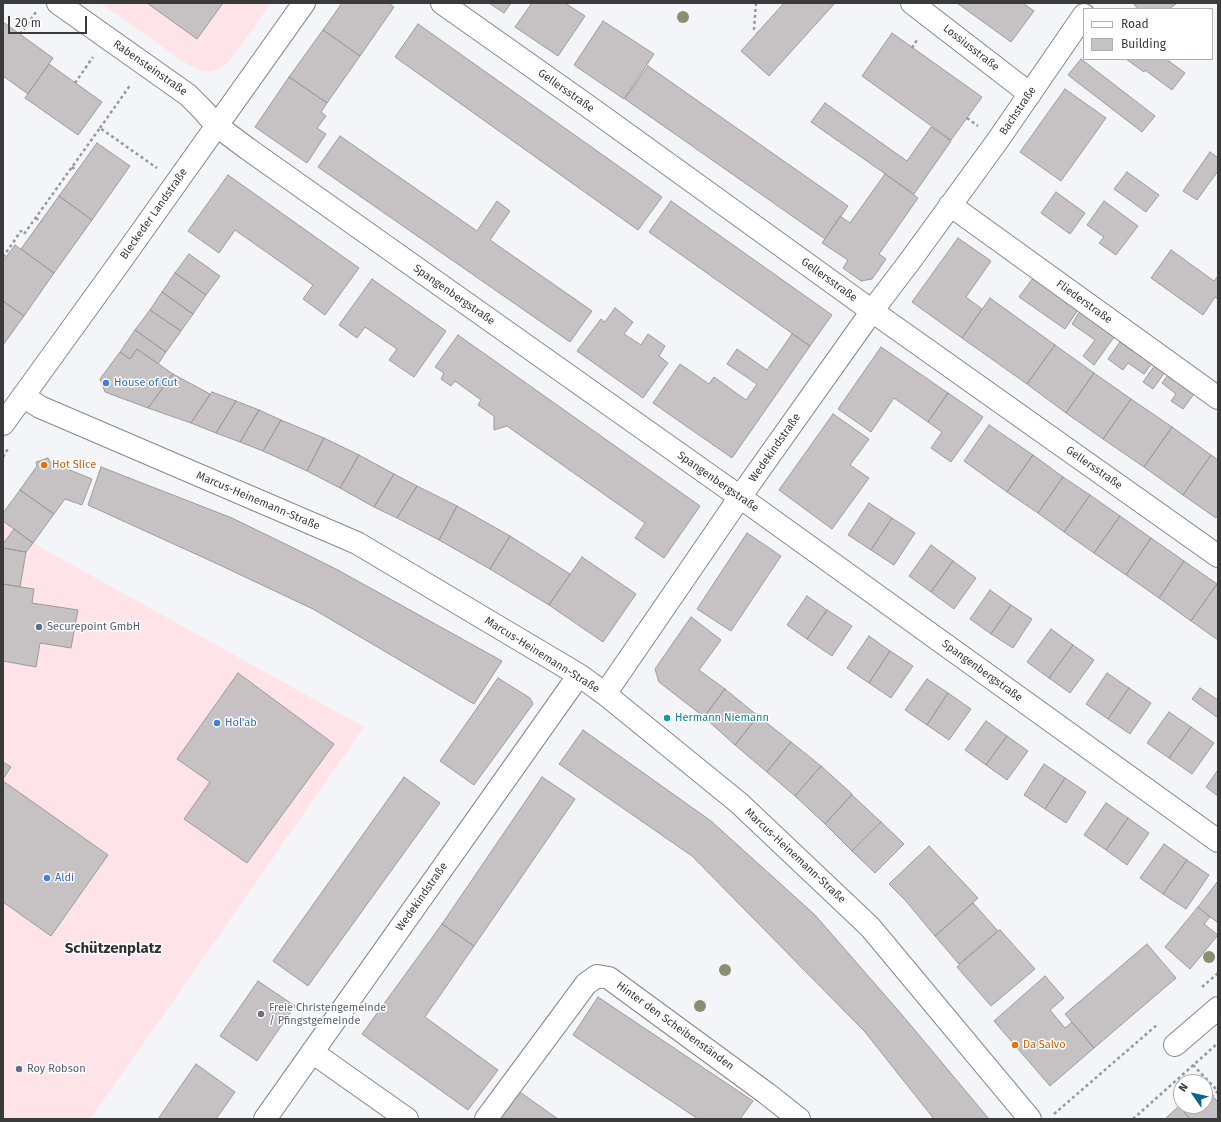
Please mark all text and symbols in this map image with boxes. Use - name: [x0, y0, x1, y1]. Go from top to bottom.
- scale bar: [10, 8, 89, 34]
- legend: [1083, 8, 1213, 60]
- text: 20 m: [15, 16, 41, 30]
- text: Road: [1121, 17, 1149, 31]
- street label: Lossiusstraße: [940, 22, 1002, 74]
- text: Building: [1121, 37, 1166, 51]
- street label: Rabensteinstraße: [110, 38, 190, 98]
- street label: Gellersstraße: [535, 67, 597, 115]
- street label: Bachstraße: [997, 84, 1039, 138]
- street label: Bleckeder Landstraße: [118, 166, 190, 262]
- street label: Gellersstraße: [798, 255, 860, 305]
- street label: Spangenbergstraße: [411, 262, 497, 328]
- street label: Fliederstraße: [1054, 277, 1114, 327]
- place label: House of Cut: [114, 376, 178, 390]
- marker: House of Cut: [101, 378, 111, 388]
- street label: Wedekindstraße: [746, 411, 804, 485]
- street label: Gellersstraße: [1063, 444, 1125, 492]
- street label: Spangenbergstraße: [675, 449, 761, 515]
- place label: Hot Slice: [52, 458, 96, 472]
- marker: Hot Slice: [39, 460, 49, 470]
- street label: Marcus-Heinemann-Straße: [194, 469, 322, 533]
- street label: Marcus-Heinemann-Straße: [482, 614, 602, 696]
- place label: Securepoint GmbH: [47, 620, 140, 634]
- marker: Securepoint GmbH: [34, 622, 44, 632]
- street label: Spangenbergstraße: [939, 637, 1025, 705]
- place label: Hermann Niemann: [675, 711, 769, 725]
- marker: Hermann Niemann: [662, 713, 672, 723]
- place label: Hol'ab: [225, 716, 257, 730]
- marker: Hol'ab: [212, 718, 222, 728]
- street label: Marcus-Heinemann-Straße: [742, 806, 848, 906]
- street label: Wedekindstraße: [393, 860, 451, 934]
- place label: Aldi: [55, 871, 74, 885]
- marker: Aldi: [42, 873, 52, 883]
- district label: Schützenplatz: [65, 940, 161, 958]
- street label: Hinter den Scheibenständen: [614, 979, 736, 1073]
- place label: Freie Christengemeinde / Pfingstgemeinde: [269, 1001, 386, 1027]
- marker: Freie Christengemeinde / Pfingstgemeinde: [256, 1009, 266, 1019]
- place label: Da Salvo: [1023, 1038, 1066, 1052]
- marker: Da Salvo: [1010, 1040, 1020, 1050]
- place label: Roy Robson: [27, 1062, 86, 1076]
- marker: Roy Robson: [14, 1064, 24, 1074]
- north arrow: [1173, 1074, 1213, 1114]
- text: N: [1176, 1081, 1191, 1094]

